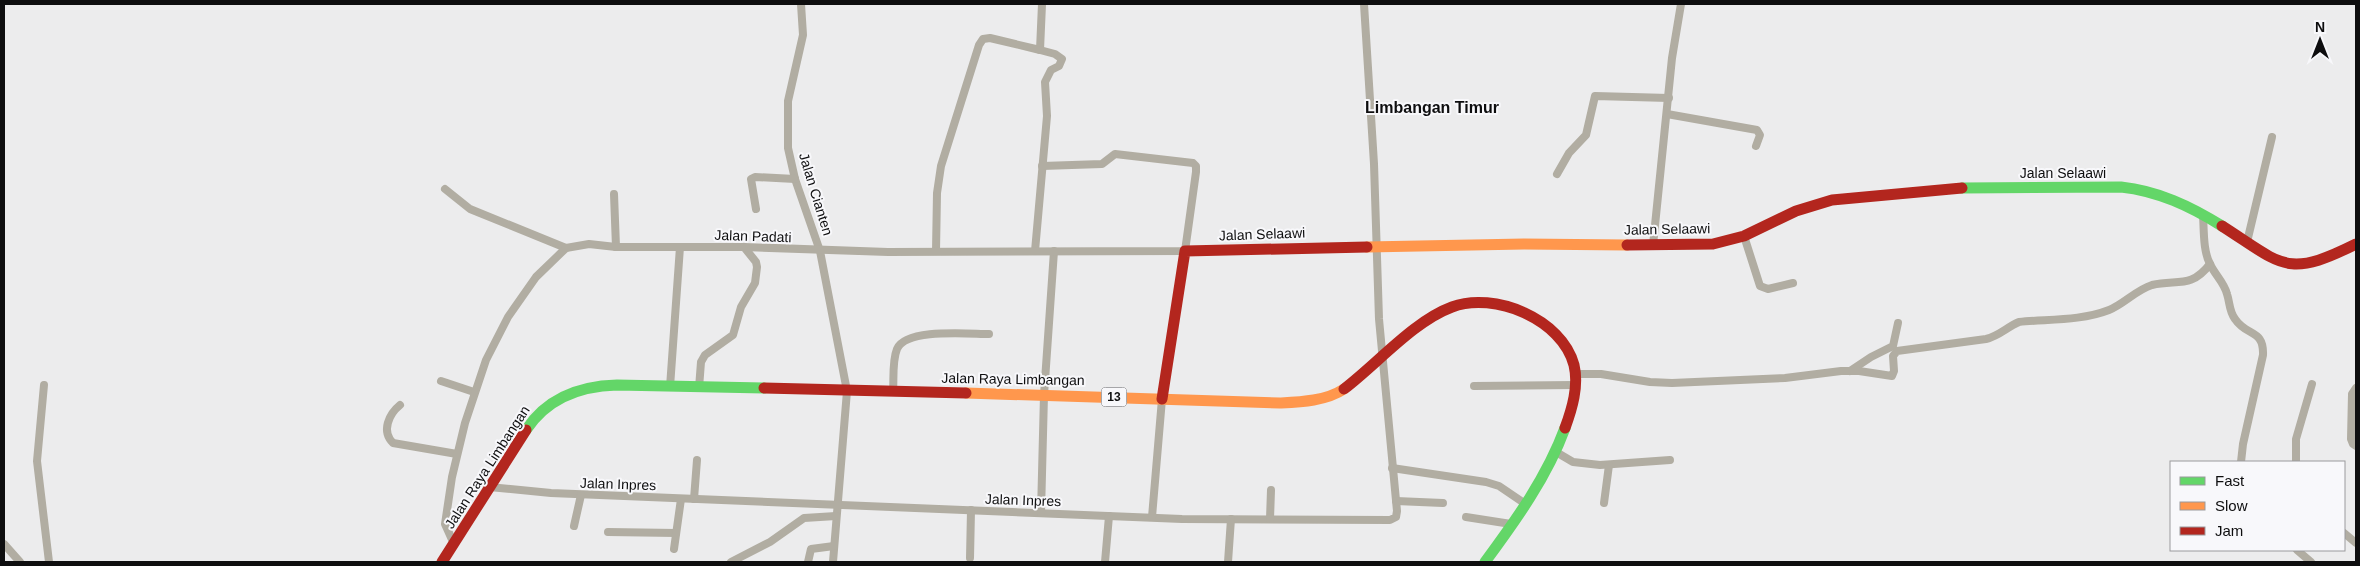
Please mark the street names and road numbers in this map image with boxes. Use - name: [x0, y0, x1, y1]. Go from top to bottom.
- street label: Jalan Cianten: [796, 151, 836, 237]
- street label: Jalan Selaawi: [2020, 165, 2106, 181]
- street label: Jalan Selaawi: [1624, 220, 1710, 238]
- street label: Jalan Selaawi: [1219, 224, 1305, 244]
- street label: Jalan Padati: [714, 227, 792, 245]
- street label: Jalan Raya Limbangan: [941, 370, 1085, 388]
- road number: 13: [1102, 388, 1126, 407]
- street label: Jalan Raya Limbangan: [441, 403, 533, 531]
- street label: Jalan Inpres: [580, 475, 656, 493]
- street label: Jalan Inpres: [985, 491, 1061, 509]

